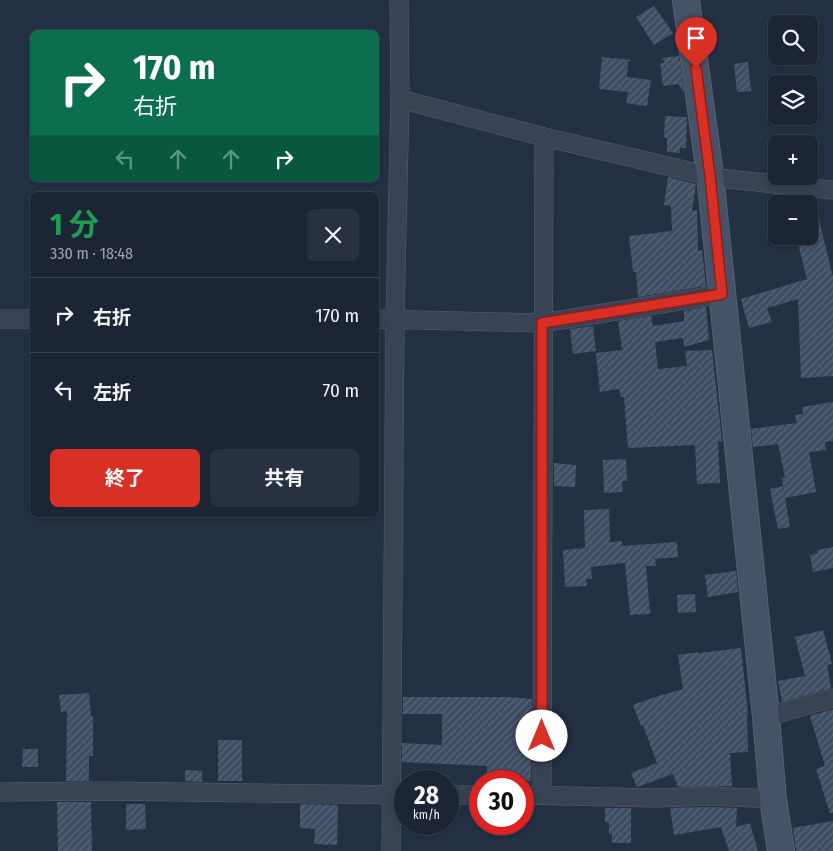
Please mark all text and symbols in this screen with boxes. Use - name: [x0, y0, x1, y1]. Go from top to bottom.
- map controls: [768, 15, 818, 245]
- button: search: [768, 15, 818, 65]
- pin: [675, 17, 717, 68]
- icon: arrive: [682, 24, 710, 52]
- text: 170 m: [133, 46, 216, 88]
- icon: right: [50, 50, 115, 115]
- button: layers: [768, 75, 818, 125]
- text: 右折: [133, 93, 177, 120]
- button: +: [768, 135, 818, 185]
- icon: left: [111, 145, 139, 173]
- icon: ahead: [164, 145, 192, 173]
- icon: ahead: [217, 145, 245, 173]
- icon: right: [270, 145, 298, 173]
- button: −: [768, 195, 818, 245]
- text: 1 分: [50, 207, 99, 243]
- button: close: [307, 209, 359, 261]
- text: 330 m · 18:48: [50, 244, 133, 263]
- icon: right: [50, 301, 78, 329]
- text: 170 m: [315, 304, 359, 327]
- text: 右折: [93, 306, 131, 329]
- icon: left: [50, 376, 78, 404]
- text: 70 m: [323, 379, 359, 402]
- text: 左折: [93, 381, 131, 404]
- button: 終了: [50, 449, 200, 507]
- button: 共有: [210, 449, 359, 507]
- position arrow: [515, 709, 567, 761]
- speed limit sign: 30: [469, 770, 534, 835]
- text: 28: [414, 781, 439, 811]
- text: km/h: [413, 808, 440, 822]

